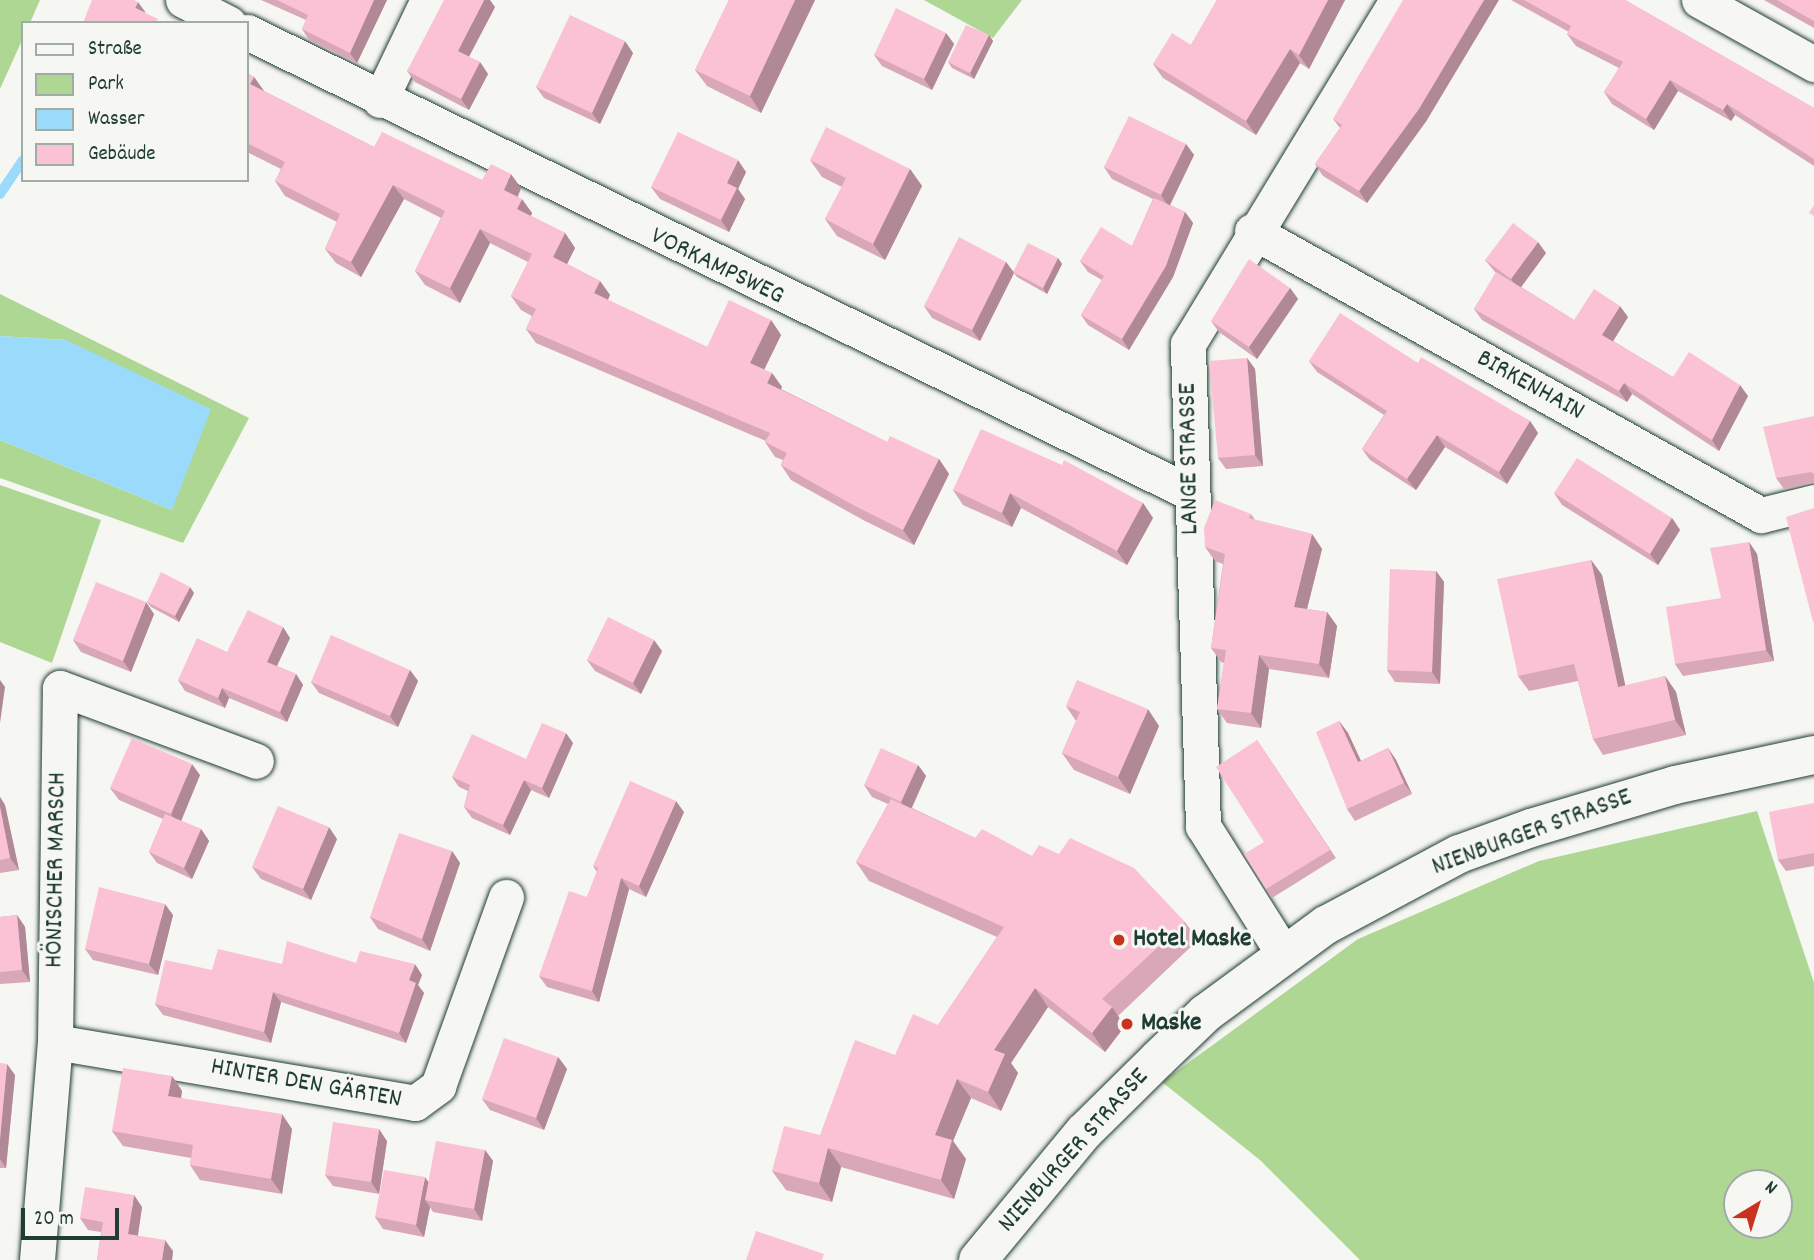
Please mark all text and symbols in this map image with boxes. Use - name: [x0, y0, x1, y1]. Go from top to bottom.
- legend: [21, 21, 248, 182]
- text: Straße: [88, 35, 142, 65]
- text: Park: [88, 70, 124, 100]
- text: Wasser: [88, 105, 145, 135]
- text: Gebäude: [88, 140, 156, 170]
- street label: VORKAMPSWEG: [645, 221, 789, 313]
- street label: BIRKENHAIN: [1471, 344, 1589, 428]
- street label: LANGE STRASSE: [1173, 383, 1207, 535]
- street label: HÖNISCHER MARSCH: [40, 772, 74, 968]
- street label: NIENBURGER STRASSE: [1428, 782, 1636, 884]
- place label: Hotel Maske: [1133, 924, 1252, 956]
- marker: Hotel Maske: [1111, 932, 1127, 948]
- place label: Maske: [1141, 1008, 1201, 1040]
- marker: Maske: [1119, 1016, 1135, 1032]
- street label: HINTER DEN GÄRTEN: [208, 1052, 404, 1116]
- street label: NIENBURGER STRASSE: [992, 1063, 1156, 1239]
- north arrow: [1723, 1169, 1793, 1239]
- text: N: [1758, 1175, 1782, 1202]
- scale bar: [24, 1194, 122, 1238]
- text: 20 m: [34, 1205, 74, 1235]

